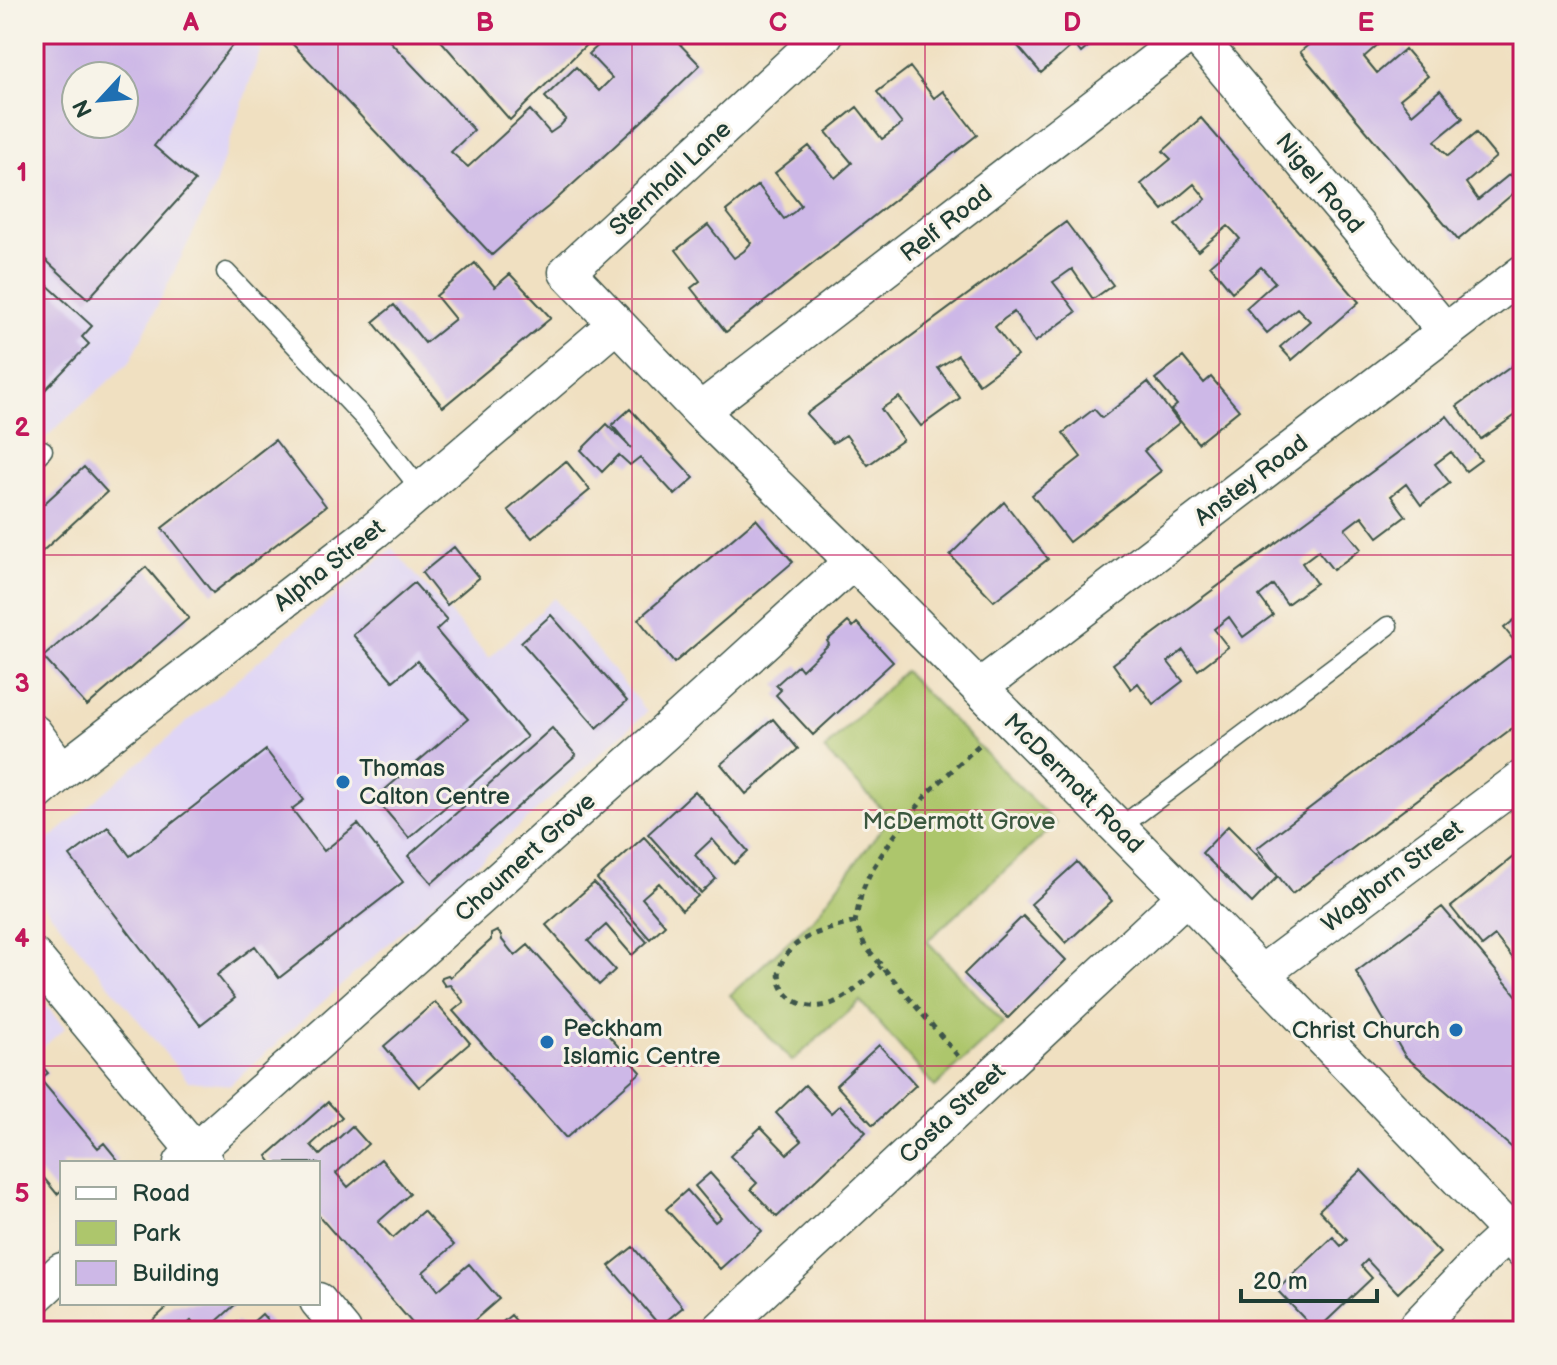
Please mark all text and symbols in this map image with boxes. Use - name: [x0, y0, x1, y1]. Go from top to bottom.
- text: A: [182, 8, 199, 39]
- text: B: [476, 8, 494, 39]
- text: C: [769, 8, 787, 39]
- text: D: [1063, 8, 1081, 39]
- text: E: [1358, 8, 1375, 39]
- north arrow: [60, 60, 140, 140]
- text: N: [68, 95, 99, 121]
- street label: Sternhall Lane: [603, 115, 737, 242]
- street label: Nigel Road: [1269, 127, 1370, 239]
- text: 1: [17, 158, 27, 189]
- street label: Relf Road: [895, 179, 998, 268]
- text: 2: [14, 413, 30, 444]
- street label: Anstey Road: [1189, 428, 1314, 532]
- street label: Alpha Street: [268, 513, 391, 618]
- text: 3: [14, 669, 30, 700]
- street label: McDermott Road: [998, 707, 1150, 859]
- place label: Thomas Calton Centre: [359, 754, 510, 811]
- marker: Thomas Calton Centre: [334, 773, 352, 791]
- street label: Choumert Grove: [449, 787, 602, 928]
- park label: McDermott Grove: [862, 807, 1056, 836]
- street label: Waghorn Street: [1316, 814, 1469, 939]
- text: 4: [14, 924, 30, 955]
- place label: Peckham Islamic Centre: [563, 1014, 720, 1071]
- place label: Christ Church: [1292, 1016, 1440, 1045]
- marker: Christ Church: [1447, 1021, 1465, 1039]
- marker: Peckham Islamic Centre: [538, 1033, 556, 1051]
- street label: Costa Street: [893, 1056, 1012, 1170]
- legend: [60, 1161, 320, 1305]
- text: 5: [14, 1179, 30, 1210]
- text: Road: [132, 1179, 190, 1208]
- text: Park: [132, 1219, 180, 1248]
- scale bar: [1241, 1253, 1377, 1303]
- text: Building: [132, 1259, 219, 1288]
- text: 20 m: [1253, 1267, 1308, 1296]

